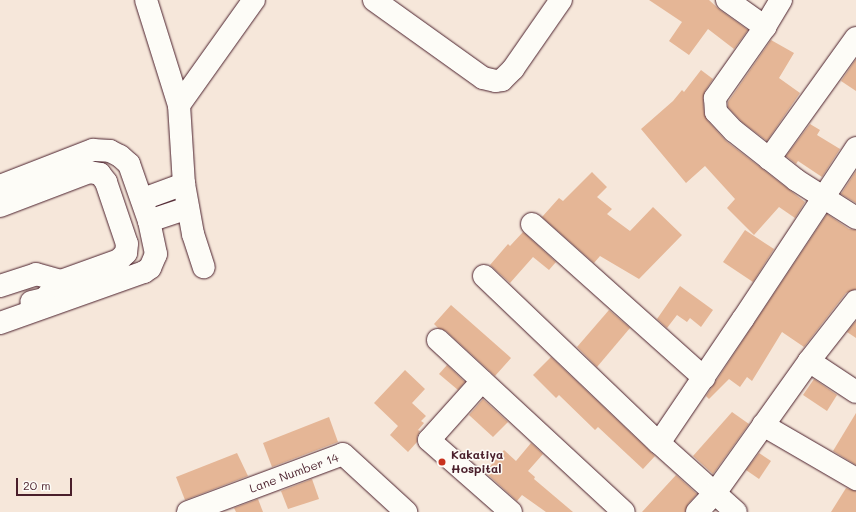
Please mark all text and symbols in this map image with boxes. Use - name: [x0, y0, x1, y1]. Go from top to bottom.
- place label: Kakatiya Hospital: [451, 448, 503, 476]
- street label: Lane Number 14: [247, 450, 341, 496]
- marker: Kakatiya Hospital: [436, 456, 448, 468]
- scale bar: [18, 470, 74, 496]
- text: 20 m: [23, 477, 51, 493]

